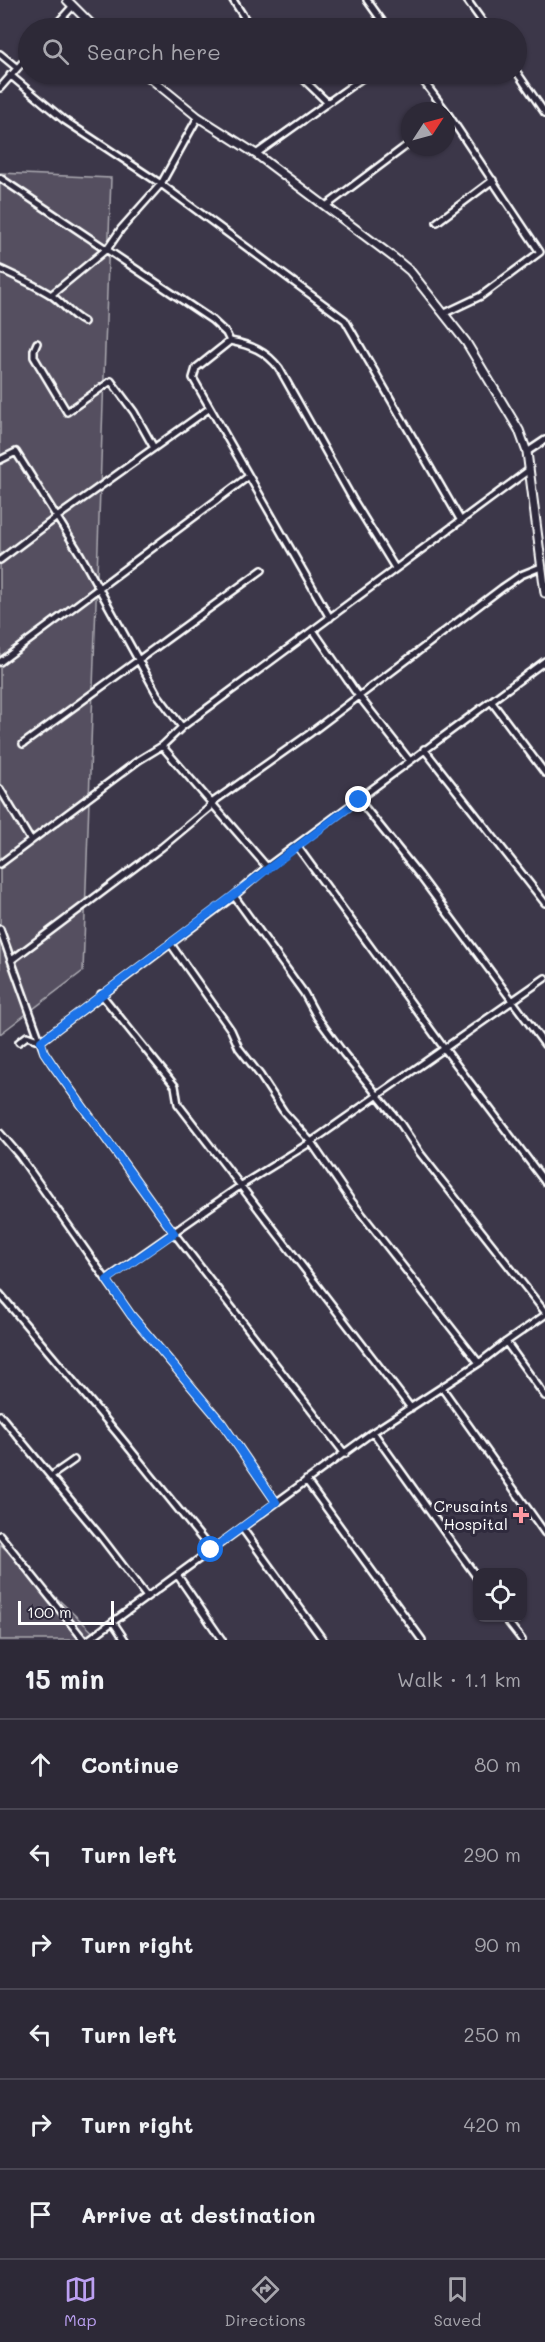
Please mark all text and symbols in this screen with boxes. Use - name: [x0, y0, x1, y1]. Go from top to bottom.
- search box: [18, 18, 527, 84]
- icon: search: [39, 35, 72, 68]
- text: Search here: [87, 37, 221, 66]
- north arrow: [401, 102, 455, 156]
- route end: [345, 786, 371, 812]
- place label: Crusaints Hospital: [433, 1495, 508, 1534]
- marker: Crusaints Hospital: [512, 1506, 530, 1524]
- route start: [197, 1536, 223, 1562]
- map controls: [473, 1568, 527, 1622]
- button: locate: [473, 1568, 527, 1622]
- scale bar: [18, 1598, 114, 1626]
- text: 100 m: [27, 1601, 72, 1622]
- text: 15 min: [24, 1662, 104, 1696]
- text: Walk · 1.1 km: [397, 1666, 521, 1692]
- icon: ahead: [24, 1748, 57, 1781]
- text: Continue: [81, 1750, 179, 1779]
- text: 80 m: [474, 1751, 521, 1777]
- icon: left: [24, 1838, 57, 1871]
- text: Turn left: [81, 1840, 177, 1869]
- text: 290 m: [463, 1841, 521, 1867]
- icon: right: [24, 1928, 57, 1961]
- text: Turn right: [81, 1930, 193, 1959]
- text: 90 m: [475, 1931, 521, 1957]
- icon: left: [24, 2018, 57, 2051]
- text: Turn left: [81, 2020, 177, 2049]
- text: 250 m: [464, 2021, 521, 2047]
- icon: right: [24, 2108, 57, 2141]
- text: Turn right: [81, 2110, 193, 2139]
- text: 420 m: [463, 2111, 521, 2137]
- icon: arrive: [24, 2198, 57, 2231]
- text: Arrive at destination: [81, 2200, 316, 2229]
- tab: Map: [64, 2273, 97, 2330]
- tab: Directions: [225, 2273, 306, 2330]
- tab: Saved: [434, 2273, 481, 2330]

